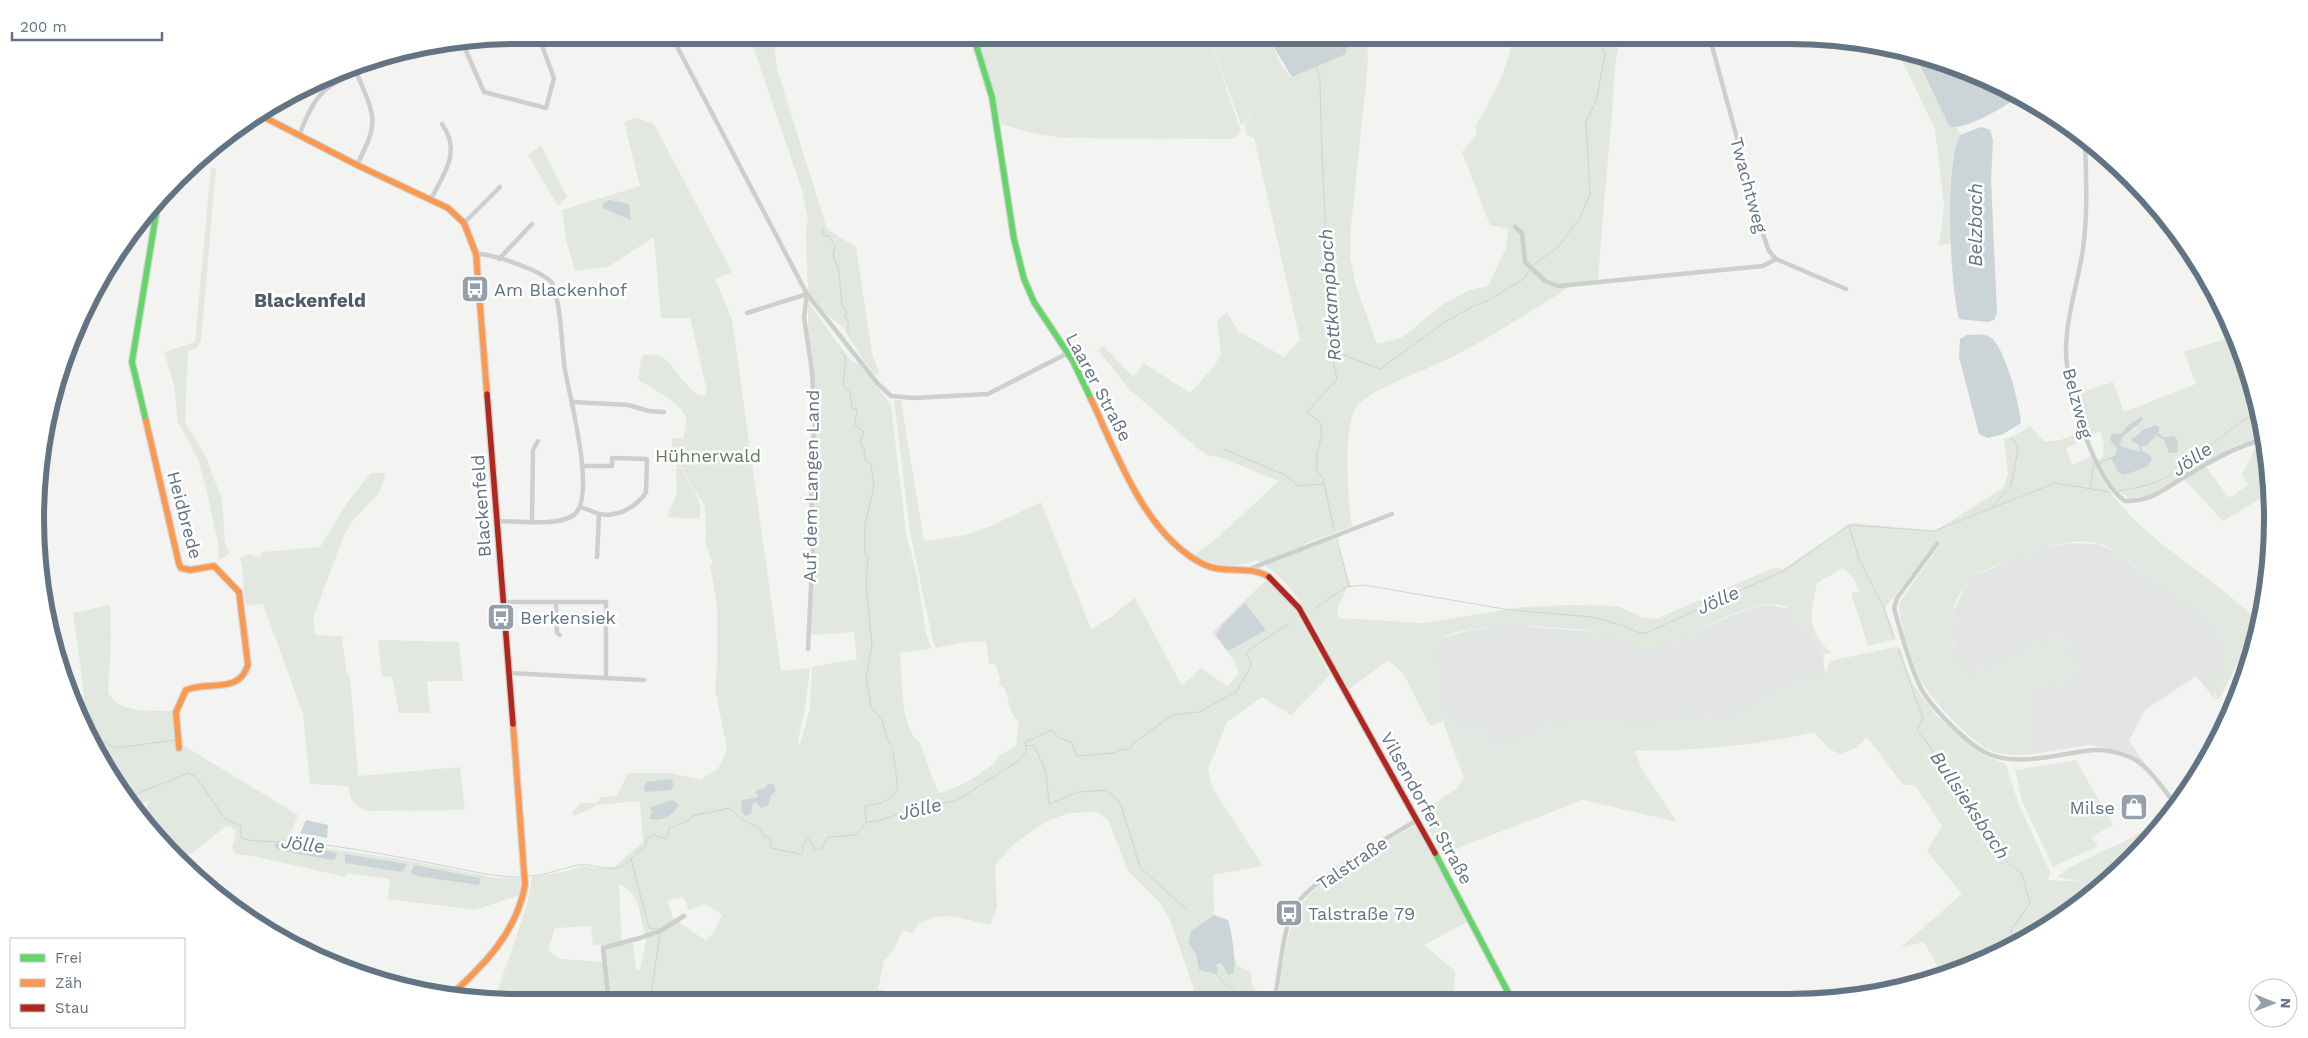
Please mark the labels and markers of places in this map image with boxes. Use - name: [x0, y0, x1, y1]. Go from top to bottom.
- bus stop icon: Am Blackenhof: [460, 274, 490, 304]
- place label: Am Blackenhof: [494, 279, 627, 300]
- bus stop icon: Berkensiek: [486, 602, 516, 632]
- place label: Berkensiek: [520, 607, 616, 628]
- shop icon: Milse: [2119, 792, 2149, 822]
- place label: Milse: [2069, 797, 2115, 818]
- bus stop icon: Talstraße 79: [1274, 898, 1304, 928]
- place label: Talstraße 79: [1308, 903, 1415, 924]

